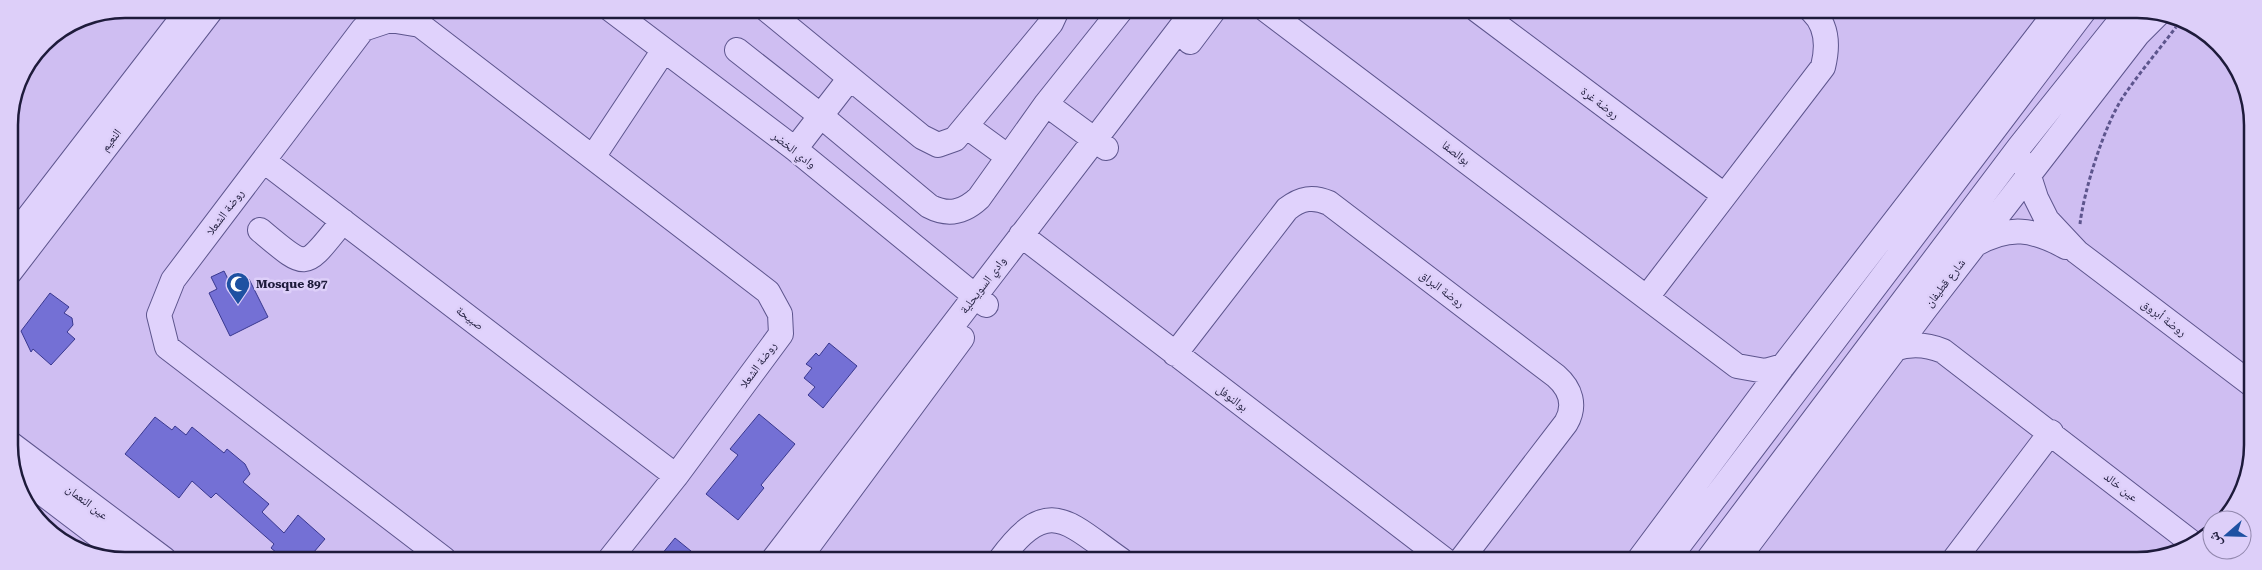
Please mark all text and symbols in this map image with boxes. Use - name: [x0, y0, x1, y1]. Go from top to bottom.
- street label: روضة غرة: [1578, 84, 1622, 122]
- street label: النعيم: [98, 126, 125, 155]
- street label: وادي الخضر: [767, 128, 819, 174]
- street label: بوالصفا: [1439, 138, 1473, 168]
- street label: روضة الشعلا: [203, 186, 247, 238]
- street label: وادي السويحلية: [957, 254, 1011, 318]
- street label: شارع قطيفان: [1922, 256, 1969, 311]
- street label: روضة البراق: [1417, 268, 1467, 311]
- mosque icon: Mosque 897: [225, 271, 251, 305]
- place label: Mosque 897: [256, 277, 328, 291]
- street label: روضة أبروق: [2139, 297, 2189, 340]
- street label: صبيحة: [453, 303, 486, 333]
- street label: روضة الشعلا: [737, 339, 780, 391]
- street label: بوالنوفل: [1213, 382, 1250, 415]
- street label: عين خالد: [2101, 469, 2141, 505]
- street label: عين النعمان: [63, 482, 111, 523]
- north arrow: [2202, 510, 2252, 560]
- text: ش: [2205, 529, 2226, 549]

